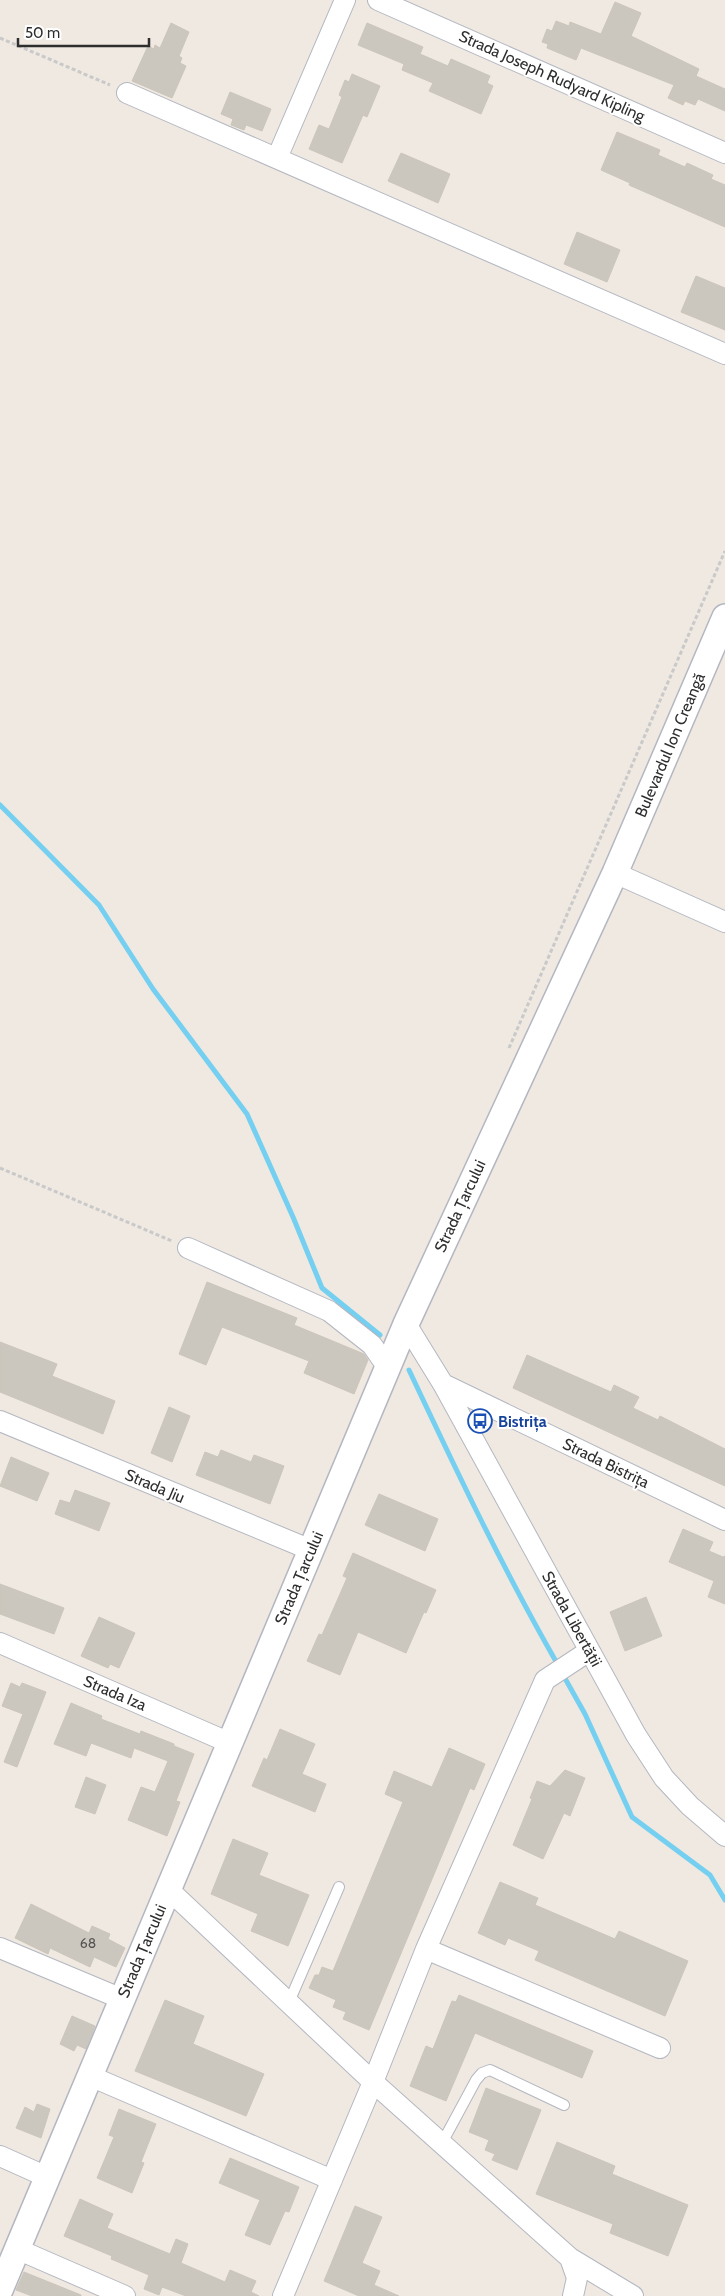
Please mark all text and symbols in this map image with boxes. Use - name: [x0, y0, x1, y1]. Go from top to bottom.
- scale bar: [18, 15, 149, 47]
- text: 50 m: [25, 24, 60, 42]
- street label: Strada Joseph Rudyard Kipling: [456, 26, 649, 126]
- street label: Bulevardul Ion Creangă: [631, 670, 709, 820]
- street label: Strada Țarcului: [430, 1157, 491, 1256]
- bus stop icon: Bistrița: [467, 1408, 493, 1434]
- place label: Bistrița: [498, 1412, 547, 1432]
- street label: Strada Bistrița: [559, 1434, 653, 1493]
- street label: Strada Jiu: [122, 1465, 188, 1507]
- street label: Strada Țarcului: [271, 1528, 328, 1628]
- street label: Strada Libertății: [537, 1568, 606, 1670]
- street label: Strada Iza: [81, 1671, 150, 1715]
- street label: Strada Țarcului: [114, 1901, 171, 2001]
- house number: 68: [80, 1934, 96, 1952]

